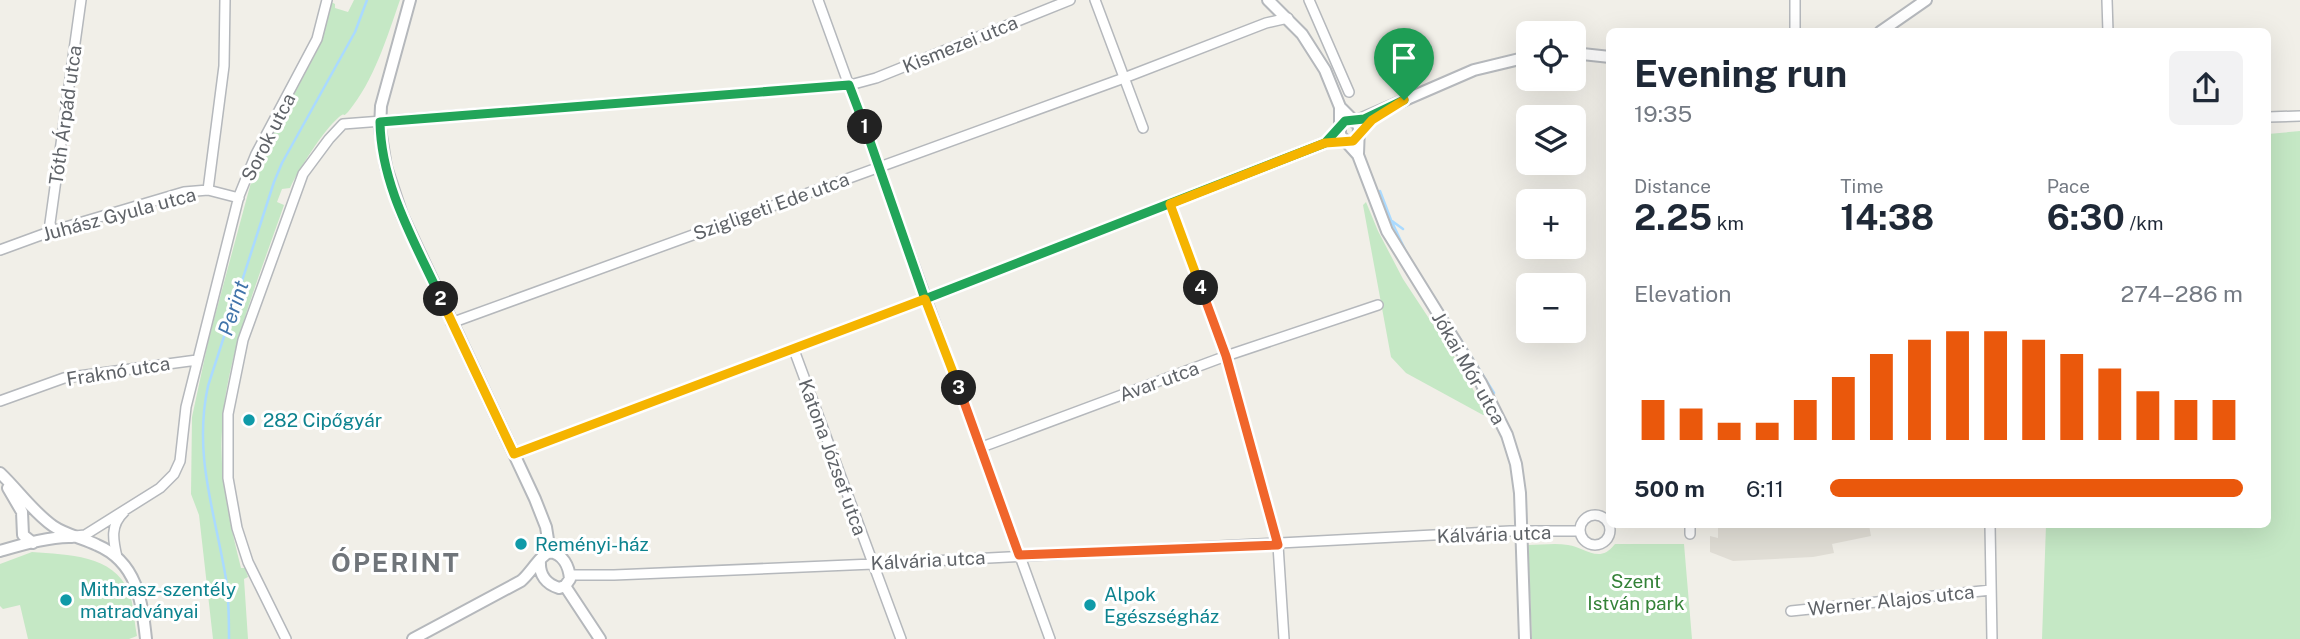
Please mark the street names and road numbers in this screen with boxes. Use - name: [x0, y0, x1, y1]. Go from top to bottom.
- street label: Kismezei utca: [899, 11, 1021, 77]
- street label: Tóth Árpád utca: [44, 44, 86, 186]
- street label: Sorok utca: [236, 89, 300, 185]
- street label: Szigligeti Ede utca: [690, 168, 852, 244]
- street label: Juhász Gyula utca: [40, 183, 198, 245]
- street label: Jókai Mór utca: [1428, 308, 1510, 428]
- street label: Fraknó utca: [65, 352, 171, 390]
- street label: Avar utca: [1116, 356, 1202, 406]
- street label: Katona József utca: [794, 376, 872, 538]
- street label: Kálvária utca: [1436, 521, 1552, 547]
- street label: Kálvária utca: [870, 546, 986, 574]
- street label: Werner Alajos utca: [1807, 580, 1975, 620]

